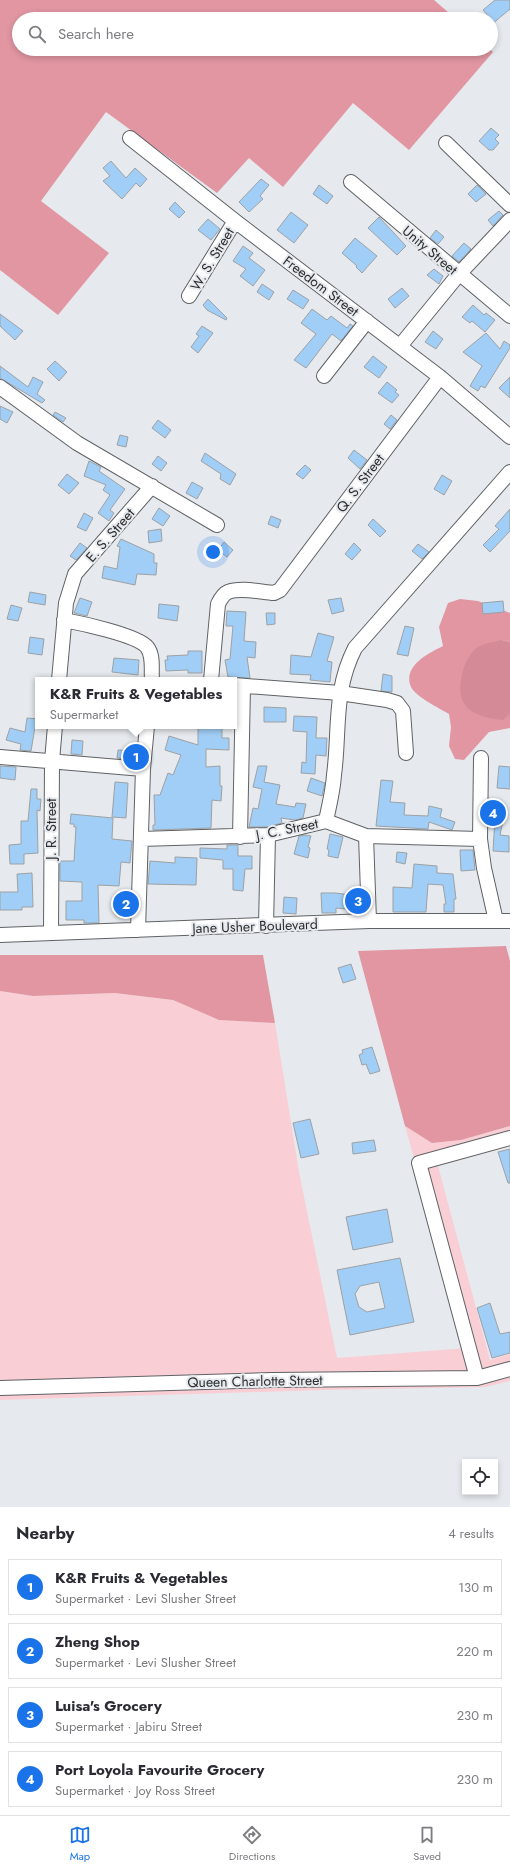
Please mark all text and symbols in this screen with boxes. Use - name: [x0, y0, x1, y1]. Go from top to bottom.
- search box: [12, 12, 498, 56]
- icon: search: [26, 23, 48, 45]
- text: Search here: [58, 23, 134, 45]
- street label: Unity Street: [398, 221, 463, 280]
- street label: W. S. Street: [185, 223, 239, 294]
- street label: Freedom Street: [279, 251, 363, 321]
- street label: Q. S. Street: [331, 449, 389, 517]
- street label: E. S. Street: [81, 503, 139, 566]
- your location: [203, 542, 223, 562]
- popup: [35, 677, 237, 729]
- text: K&R Fruits & Vegetables: [50, 683, 222, 705]
- text: Supermarket: [50, 705, 118, 724]
- pin: 1: [123, 742, 149, 772]
- street label: J. R. Street: [41, 798, 61, 862]
- pin: 4: [480, 798, 506, 828]
- street label: J. C. Street: [252, 813, 320, 845]
- pin: 3: [345, 886, 371, 916]
- pin: 2: [113, 889, 139, 919]
- street label: Jane Usher Boulevard: [190, 914, 318, 938]
- street label: Queen Charlotte Street: [187, 1370, 323, 1392]
- map controls: [462, 1459, 498, 1495]
- button: locate: [462, 1459, 498, 1495]
- text: Nearby: [16, 1521, 74, 1545]
- text: 4 results: [448, 1524, 494, 1543]
- text: K&R Fruits & Vegetables: [55, 1567, 228, 1589]
- text: 1: [27, 1578, 33, 1597]
- text: 130 m: [458, 1578, 493, 1597]
- text: Supermarket · Levi Slusher Street: [55, 1589, 236, 1608]
- text: Zheng Shop: [55, 1631, 140, 1653]
- text: 2: [26, 1642, 34, 1661]
- text: 220 m: [456, 1642, 493, 1661]
- text: Supermarket · Levi Slusher Street: [55, 1653, 236, 1672]
- text: Luisa's Grocery: [55, 1695, 162, 1717]
- text: 3: [26, 1706, 34, 1725]
- text: 230 m: [457, 1706, 493, 1725]
- text: Supermarket · Jabiru Street: [55, 1717, 202, 1736]
- text: Port Loyola Favourite Grocery: [55, 1759, 264, 1781]
- text: 4: [25, 1770, 35, 1789]
- text: 230 m: [457, 1770, 493, 1789]
- text: Supermarket · Joy Ross Street: [55, 1781, 215, 1800]
- tab: Map: [69, 1824, 91, 1864]
- tab: Directions: [229, 1824, 275, 1864]
- tab: Saved: [413, 1824, 441, 1864]

